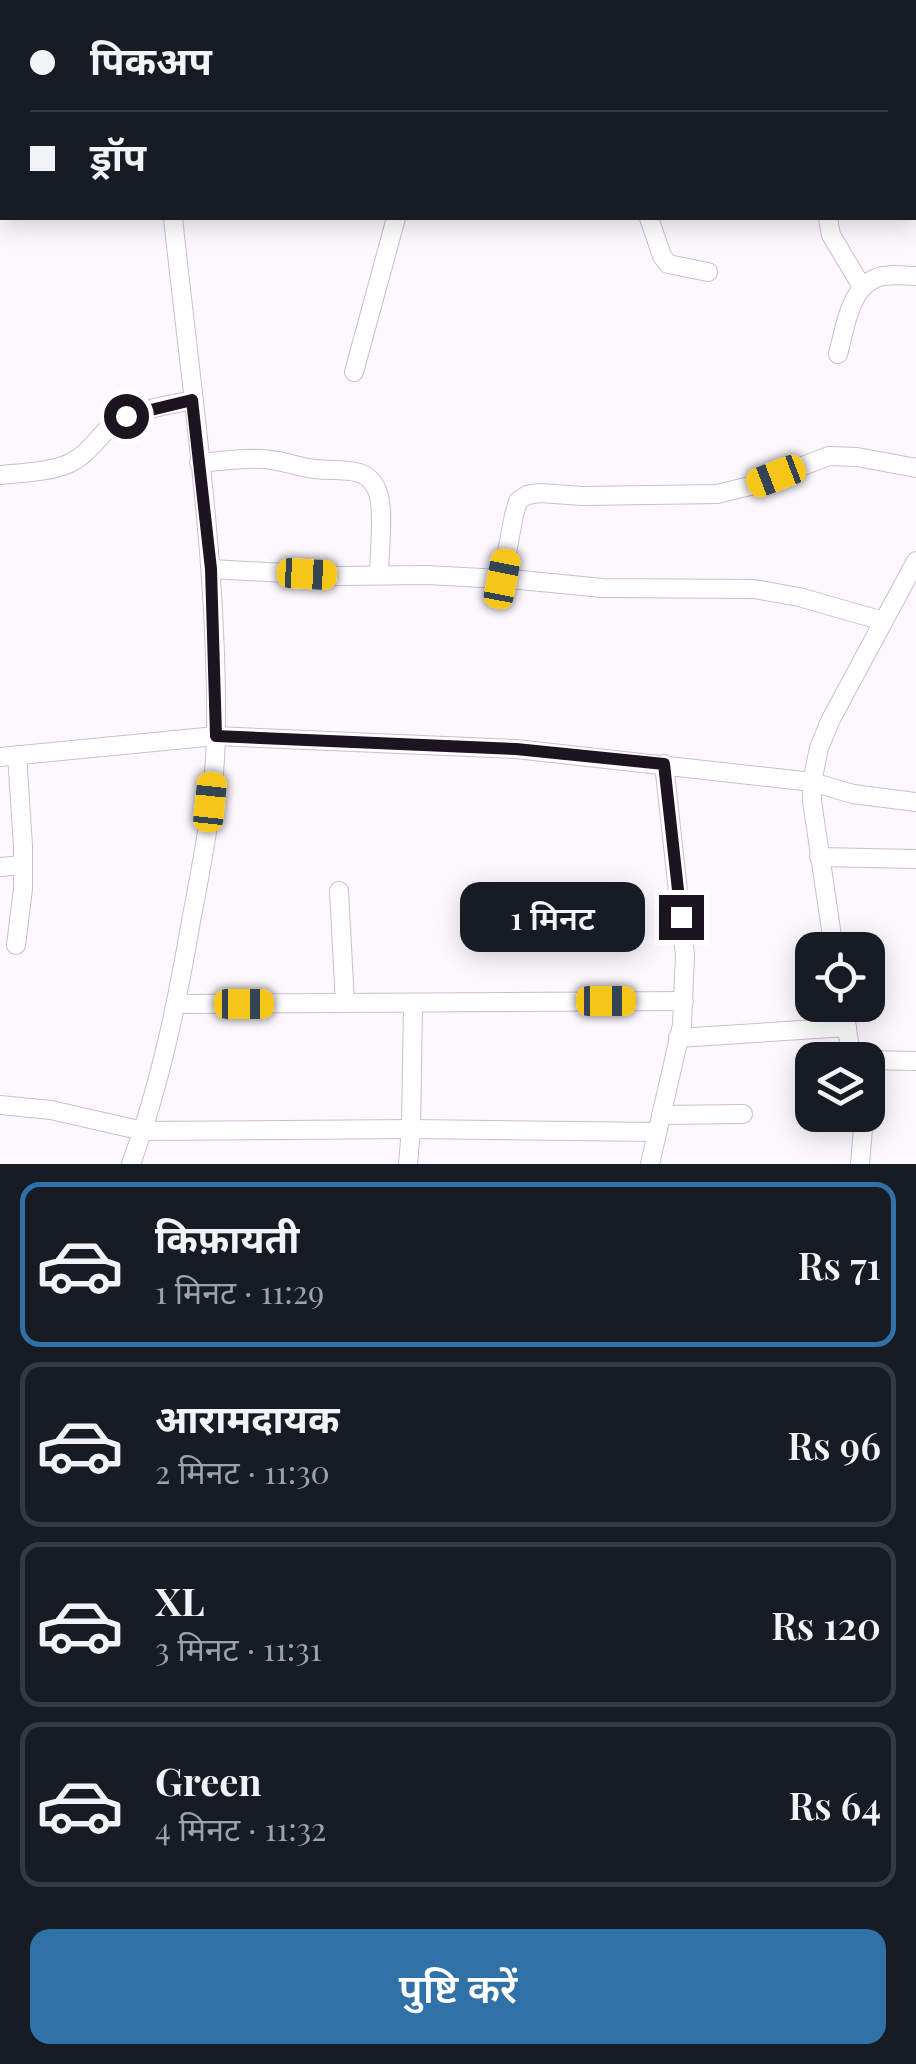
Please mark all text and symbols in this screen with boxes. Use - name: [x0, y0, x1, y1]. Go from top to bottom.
- text: पिकअप: [90, 34, 212, 85]
- text: ड्रॉप: [90, 130, 146, 181]
- route start: [104, 394, 149, 439]
- car: [743, 451, 809, 501]
- car: [482, 547, 522, 611]
- car: [276, 557, 338, 591]
- car: [192, 771, 228, 833]
- callout: 1 मिनट: [461, 882, 646, 952]
- text: 1 मिनट: [510, 895, 595, 938]
- route end: [659, 895, 704, 940]
- map controls: [795, 932, 885, 1132]
- button: locate: [795, 932, 885, 1022]
- car: [576, 986, 636, 1016]
- car: [214, 989, 274, 1019]
- button: layers: [795, 1042, 885, 1132]
- text: किफ़ायती: [155, 1212, 299, 1263]
- icon: car: [35, 1220, 125, 1310]
- text: Rs 71: [798, 1239, 881, 1290]
- text: 1 मिनट · 11:29: [155, 1269, 324, 1312]
- text: आरामदायक: [155, 1392, 339, 1443]
- icon: car: [35, 1400, 125, 1490]
- text: Rs 96: [788, 1419, 881, 1470]
- text: 2 मिनट · 11:30: [155, 1449, 330, 1492]
- text: XL: [155, 1575, 204, 1626]
- icon: car: [35, 1580, 125, 1670]
- text: Rs 120: [771, 1599, 881, 1650]
- text: 3 मिनट · 11:31: [155, 1626, 322, 1669]
- text: Green: [155, 1755, 262, 1806]
- icon: car: [35, 1760, 125, 1850]
- text: Rs 64: [788, 1779, 881, 1830]
- text: 4 मिनट · 11:32: [155, 1806, 326, 1849]
- button: पुष्टि करें: [30, 1929, 886, 2044]

